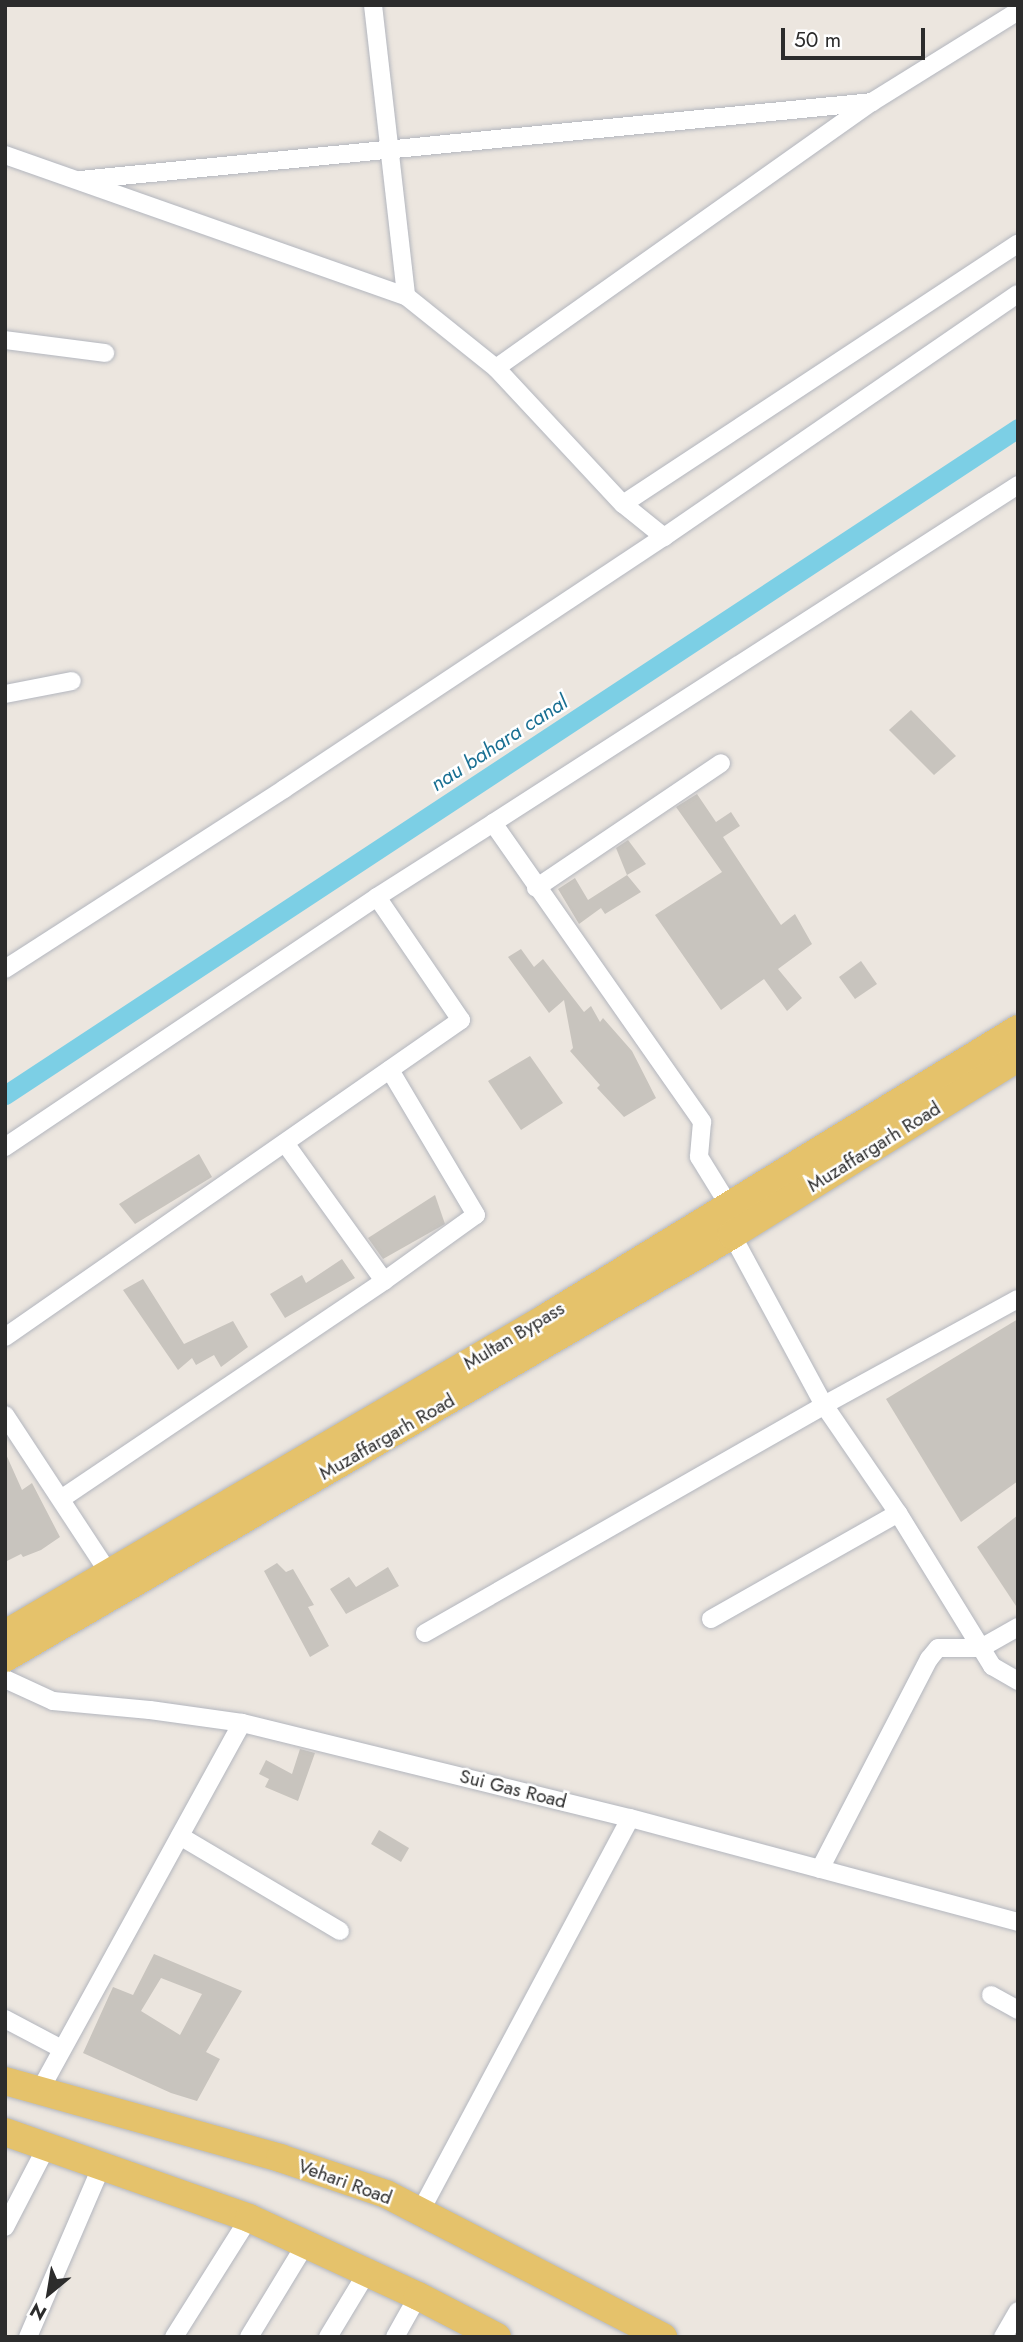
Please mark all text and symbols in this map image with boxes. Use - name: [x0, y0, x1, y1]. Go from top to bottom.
- scale bar: [785, 14, 928, 58]
- text: 50 m: [794, 25, 841, 55]
- water label: nau bahara canal: [426, 689, 572, 797]
- street label: Muzaffargarh Road: [803, 1097, 945, 1197]
- street label: Multan Bypass: [460, 1297, 568, 1375]
- street label: Muzaffargarh Road: [315, 1389, 459, 1485]
- street label: Sui Gas Road: [457, 1765, 569, 1813]
- street label: Vehari Road: [295, 2155, 395, 2209]
- north arrow: [14, 2258, 84, 2328]
- text: N: [25, 2296, 52, 2327]

